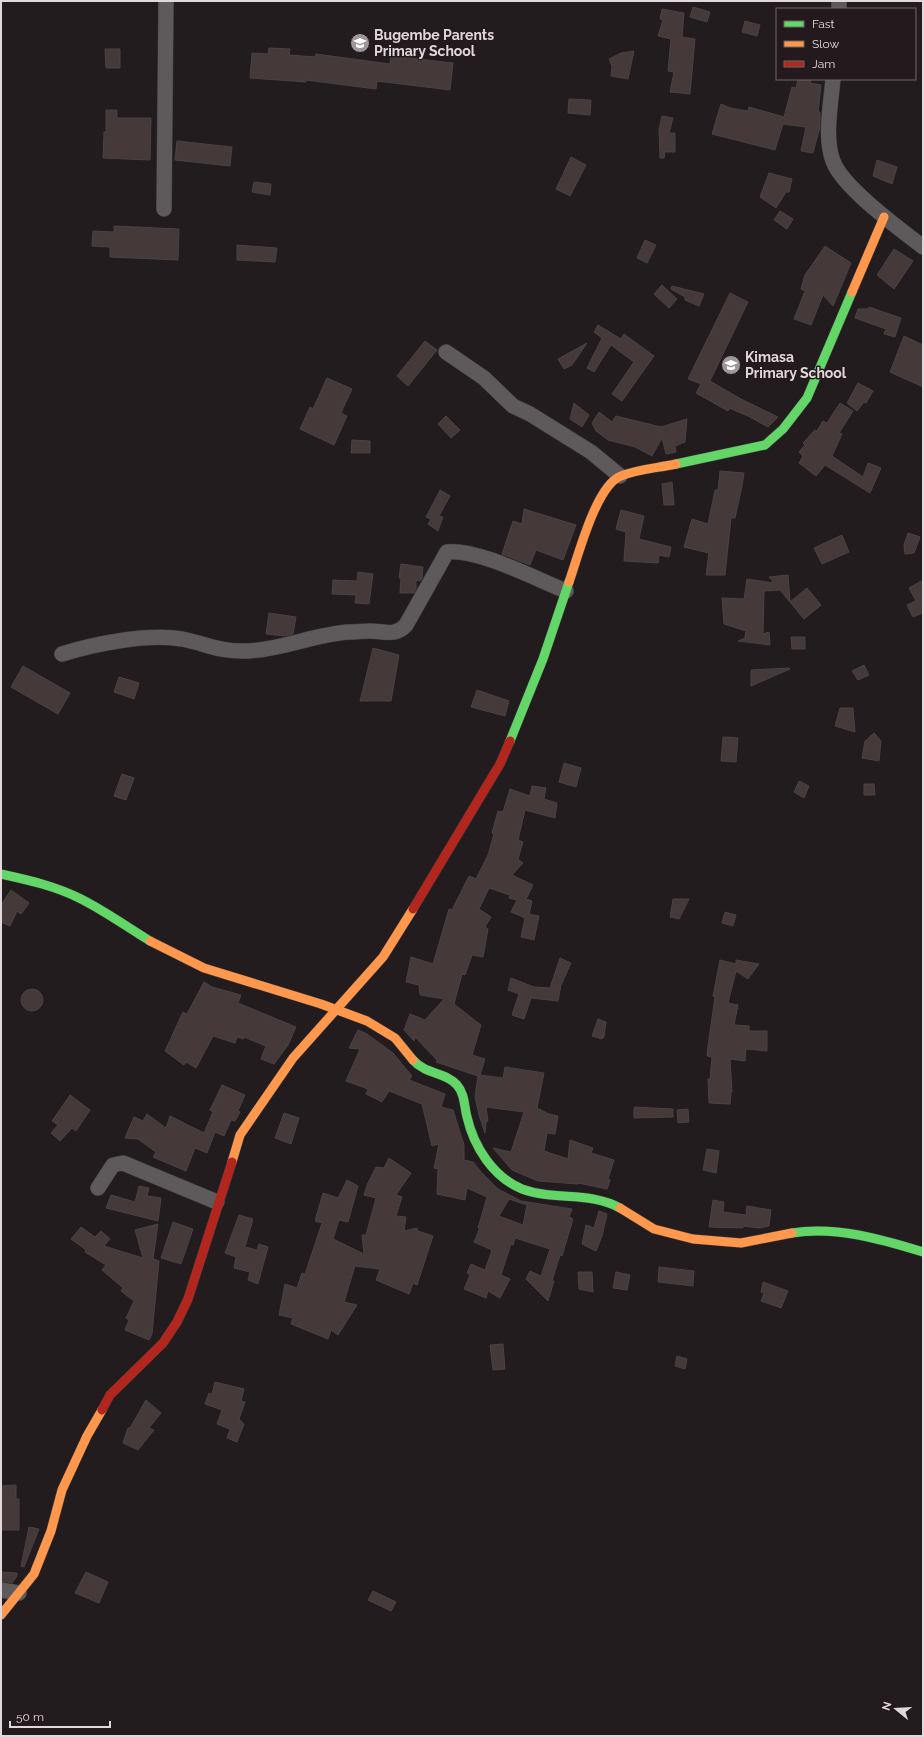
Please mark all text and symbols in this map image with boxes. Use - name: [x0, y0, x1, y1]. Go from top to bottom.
- legend: [776, 8, 916, 80]
- text: Fast: [812, 17, 835, 31]
- place label: Bugembe Parents Primary School: [374, 27, 494, 59]
- school or university icon: Bugembe Parents Primary School: [349, 32, 371, 54]
- text: Slow: [812, 37, 839, 51]
- text: Jam: [812, 57, 835, 71]
- place label: Kimasa Primary School: [745, 349, 847, 381]
- school or university icon: Kimasa Primary School: [720, 354, 742, 376]
- north arrow: [876, 1689, 916, 1729]
- text: N: [879, 1700, 894, 1712]
- scale bar: [10, 1703, 110, 1729]
- text: 50 m: [16, 1710, 44, 1724]

